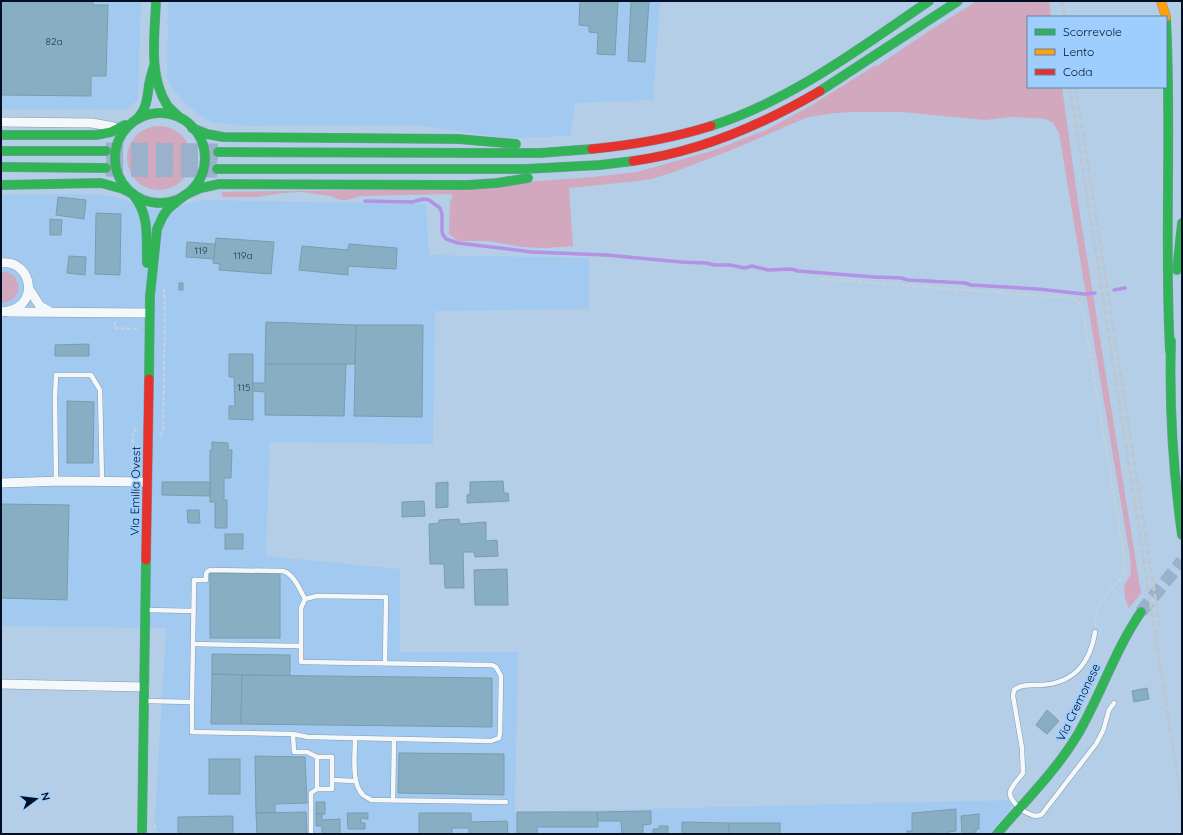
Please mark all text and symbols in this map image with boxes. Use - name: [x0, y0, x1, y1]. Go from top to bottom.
- legend: [1027, 16, 1167, 88]
- text: Scorrevole: [1063, 24, 1122, 39]
- house number: 82a: [46, 35, 63, 48]
- text: Lento: [1063, 44, 1094, 59]
- text: Coda: [1063, 64, 1093, 79]
- house number: 119: [195, 244, 208, 257]
- house number: 119a: [233, 249, 253, 262]
- house number: 115: [238, 381, 250, 394]
- street label: Via Emilia Ovest: [127, 446, 143, 536]
- street label: Via Cremonese: [1053, 661, 1103, 743]
- north arrow: [16, 779, 56, 819]
- text: N: [38, 791, 53, 802]

